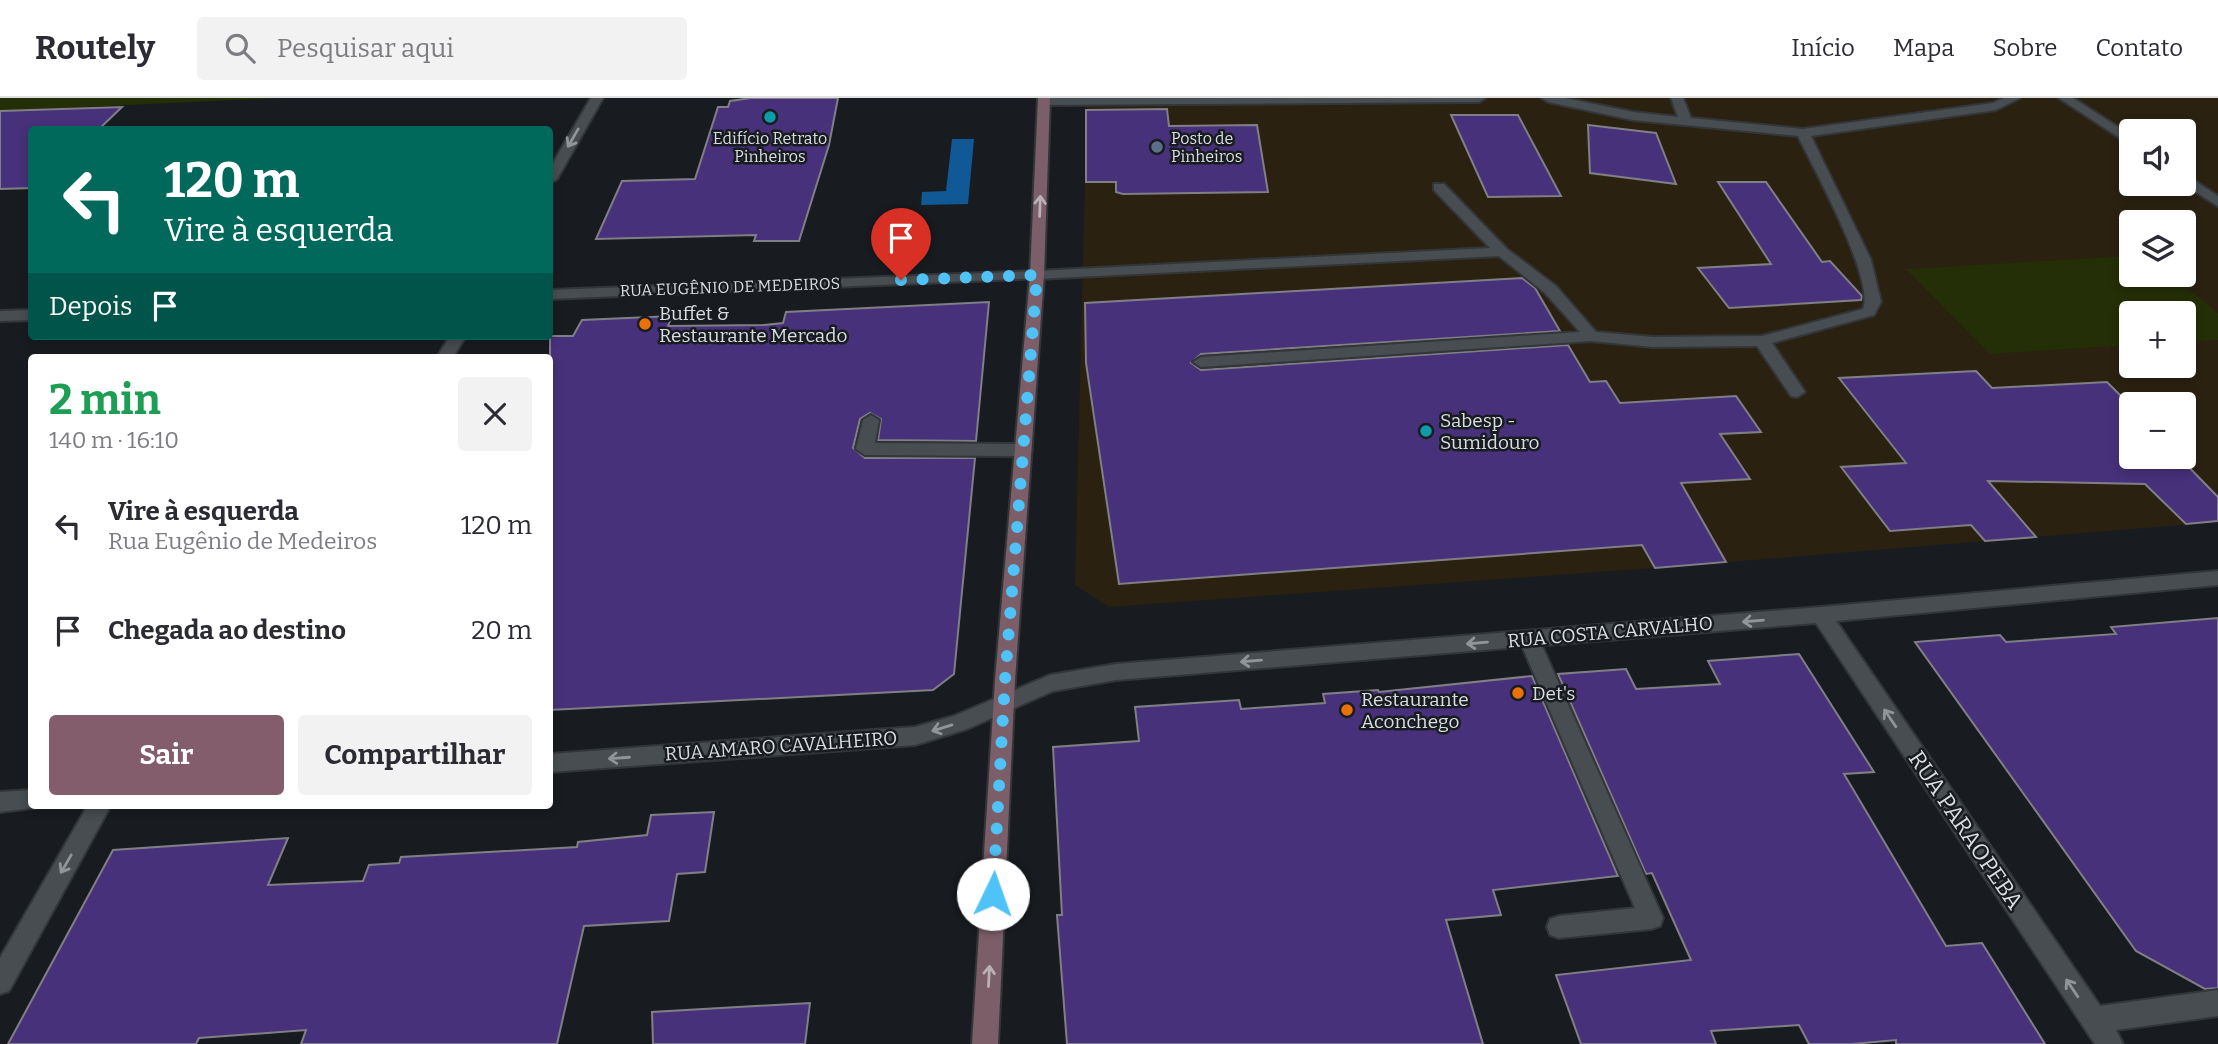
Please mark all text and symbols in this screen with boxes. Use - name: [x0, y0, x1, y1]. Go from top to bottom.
- search box: [197, 17, 687, 80]
- text: Routely: [35, 28, 155, 68]
- icon: search: [221, 29, 259, 67]
- text: Pesquisar aqui: [277, 33, 454, 64]
- text: Início: [1791, 34, 1855, 62]
- text: Mapa: [1893, 34, 1954, 62]
- text: Sobre: [1992, 34, 2057, 62]
- text: Contato: [2095, 34, 2183, 62]
- marker: Edifício Retrato Pinheiros: [762, 109, 778, 125]
- map controls: [2119, 119, 2196, 469]
- button: sound: [2119, 119, 2196, 196]
- one-way arrow: [566, 128, 580, 148]
- place label: Edifício Retrato Pinheiros: [713, 129, 827, 166]
- place label: Posto de Pinheiros: [1171, 129, 1242, 166]
- marker: Posto de Pinheiros: [1149, 139, 1165, 155]
- text: 120 m: [164, 151, 299, 210]
- icon: left: [49, 154, 140, 245]
- one-way arrow: [1033, 195, 1046, 218]
- pin: [871, 208, 931, 280]
- button: layers: [2119, 210, 2196, 287]
- text: Vire à esquerda: [164, 211, 394, 249]
- icon: arrive: [882, 219, 920, 257]
- street label: RUA EUGÊNIO DE MEDEIROS: [619, 273, 841, 300]
- icon: arrive: [146, 287, 184, 325]
- text: Depois: [49, 291, 132, 322]
- button: +: [2119, 301, 2196, 378]
- place label: Buffet & Restaurante Mercado: [659, 302, 847, 347]
- marker: Buffet & Restaurante Mercado: [637, 316, 653, 332]
- text: 2 min: [49, 375, 161, 425]
- button: close: [458, 377, 532, 451]
- button: −: [2119, 392, 2196, 469]
- place label: Sabesp - Sumidouro: [1440, 409, 1540, 454]
- marker: Sabesp - Sumidouro: [1418, 423, 1434, 439]
- text: 140 m · 16:10: [49, 426, 179, 454]
- text: Vire à esquerda: [108, 496, 299, 527]
- icon: left: [49, 507, 87, 545]
- text: 120 m: [461, 510, 532, 541]
- text: Rua Eugênio de Medeiros: [108, 527, 377, 555]
- icon: arrive: [49, 612, 87, 650]
- street label: RUA COSTA CARVALHO: [1506, 612, 1714, 652]
- text: Chegada ao destino: [108, 615, 346, 646]
- text: 20 m: [471, 615, 532, 646]
- one-way arrow: [1742, 615, 1765, 628]
- one-way arrow: [1467, 637, 1489, 650]
- one-way arrow: [1240, 655, 1263, 668]
- place label: Det's: [1532, 682, 1575, 705]
- marker: Det's: [1510, 685, 1526, 701]
- place label: Restaurante Aconchego: [1361, 688, 1469, 733]
- marker: Restaurante Aconchego: [1339, 702, 1355, 718]
- one-way arrow: [1883, 708, 1897, 728]
- button: Sair: [49, 715, 284, 795]
- button: Compartilhar: [298, 715, 532, 795]
- one-way arrow: [932, 722, 954, 735]
- street label: RUA AMARO CAVALHEIRO: [664, 726, 898, 766]
- street label: RUA PARAOPEBA: [1903, 746, 2030, 915]
- one-way arrow: [608, 752, 631, 765]
- one-way arrow: [59, 854, 73, 874]
- position arrow: [956, 857, 1030, 931]
- one-way arrow: [983, 965, 996, 988]
- one-way arrow: [2065, 978, 2079, 998]

